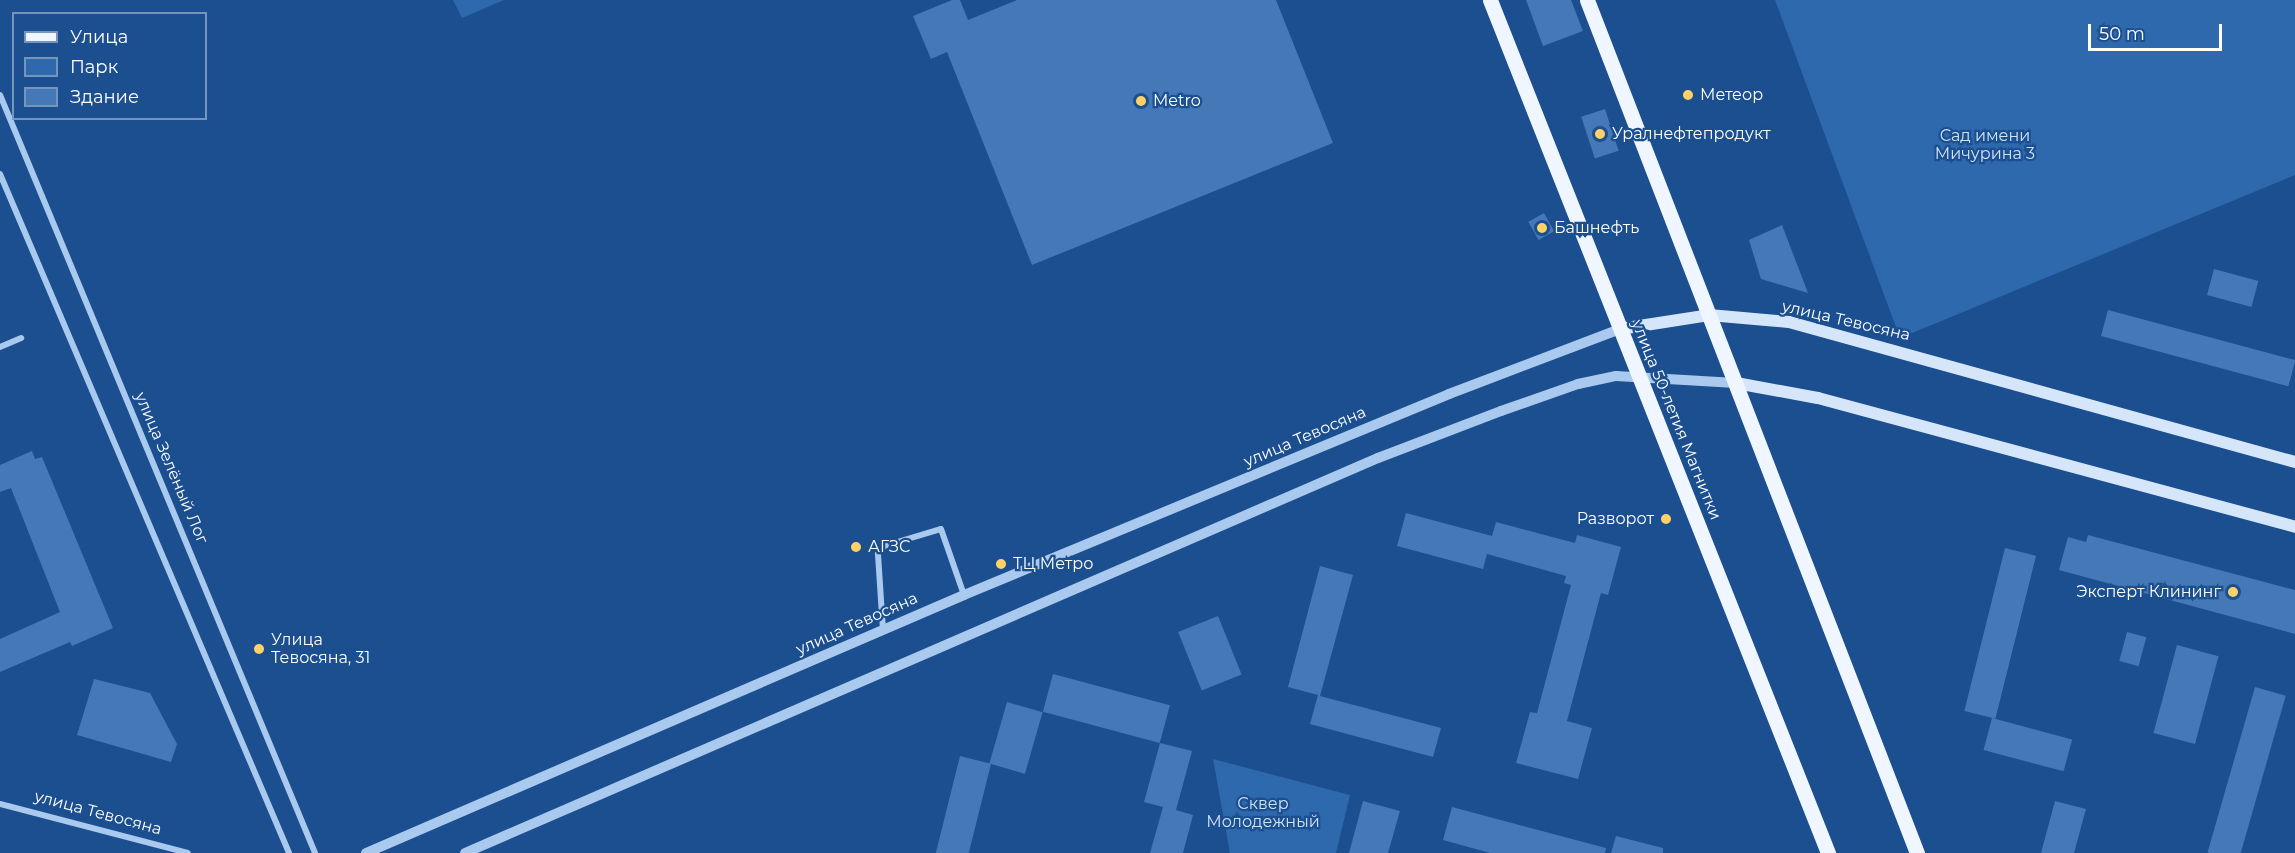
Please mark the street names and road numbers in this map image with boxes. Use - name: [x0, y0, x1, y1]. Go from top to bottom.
- street label: улица Тевосяна: [1780, 297, 1912, 345]
- street label: улица 50-летия Магнитки: [1627, 317, 1725, 523]
- street label: улица Зелёный Лог: [130, 389, 212, 547]
- street label: улица Тевосяна: [1241, 403, 1369, 471]
- street label: улица Тевосяна: [793, 589, 921, 659]
- street label: улица Тевосяна: [32, 787, 164, 839]

